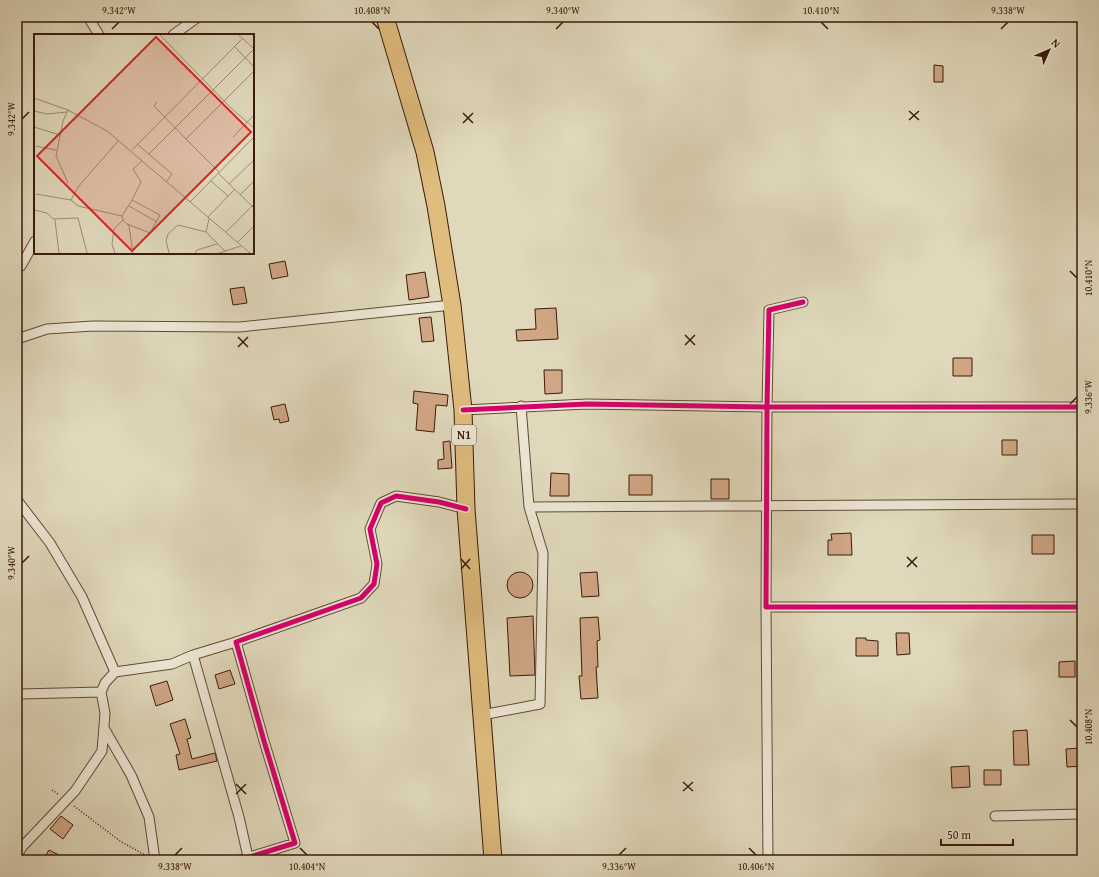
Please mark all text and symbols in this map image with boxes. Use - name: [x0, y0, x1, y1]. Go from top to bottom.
- text: 9.342°W: [102, 3, 136, 18]
- text: 10.408°N: [354, 3, 391, 18]
- text: 9.340°W: [546, 3, 580, 18]
- text: 10.410°N: [803, 3, 840, 18]
- text: 9.338°W: [991, 3, 1025, 18]
- north arrow: [1029, 30, 1069, 70]
- inset map: [34, 34, 254, 254]
- text: N: [1048, 35, 1065, 52]
- text: 9.342°W: [4, 102, 19, 136]
- text: 10.410°N: [1081, 259, 1096, 296]
- text: 9.336°W: [1081, 380, 1096, 414]
- road number: N1: [452, 425, 476, 445]
- text: 9.340°W: [4, 546, 19, 580]
- text: 10.408°N: [1081, 708, 1096, 745]
- scale bar: [941, 821, 1013, 847]
- text: 50 m: [947, 826, 971, 843]
- text: 9.338°W: [158, 859, 192, 874]
- text: 10.404°N: [289, 859, 326, 874]
- text: 9.336°W: [602, 859, 636, 874]
- text: 10.406°N: [738, 859, 775, 874]

